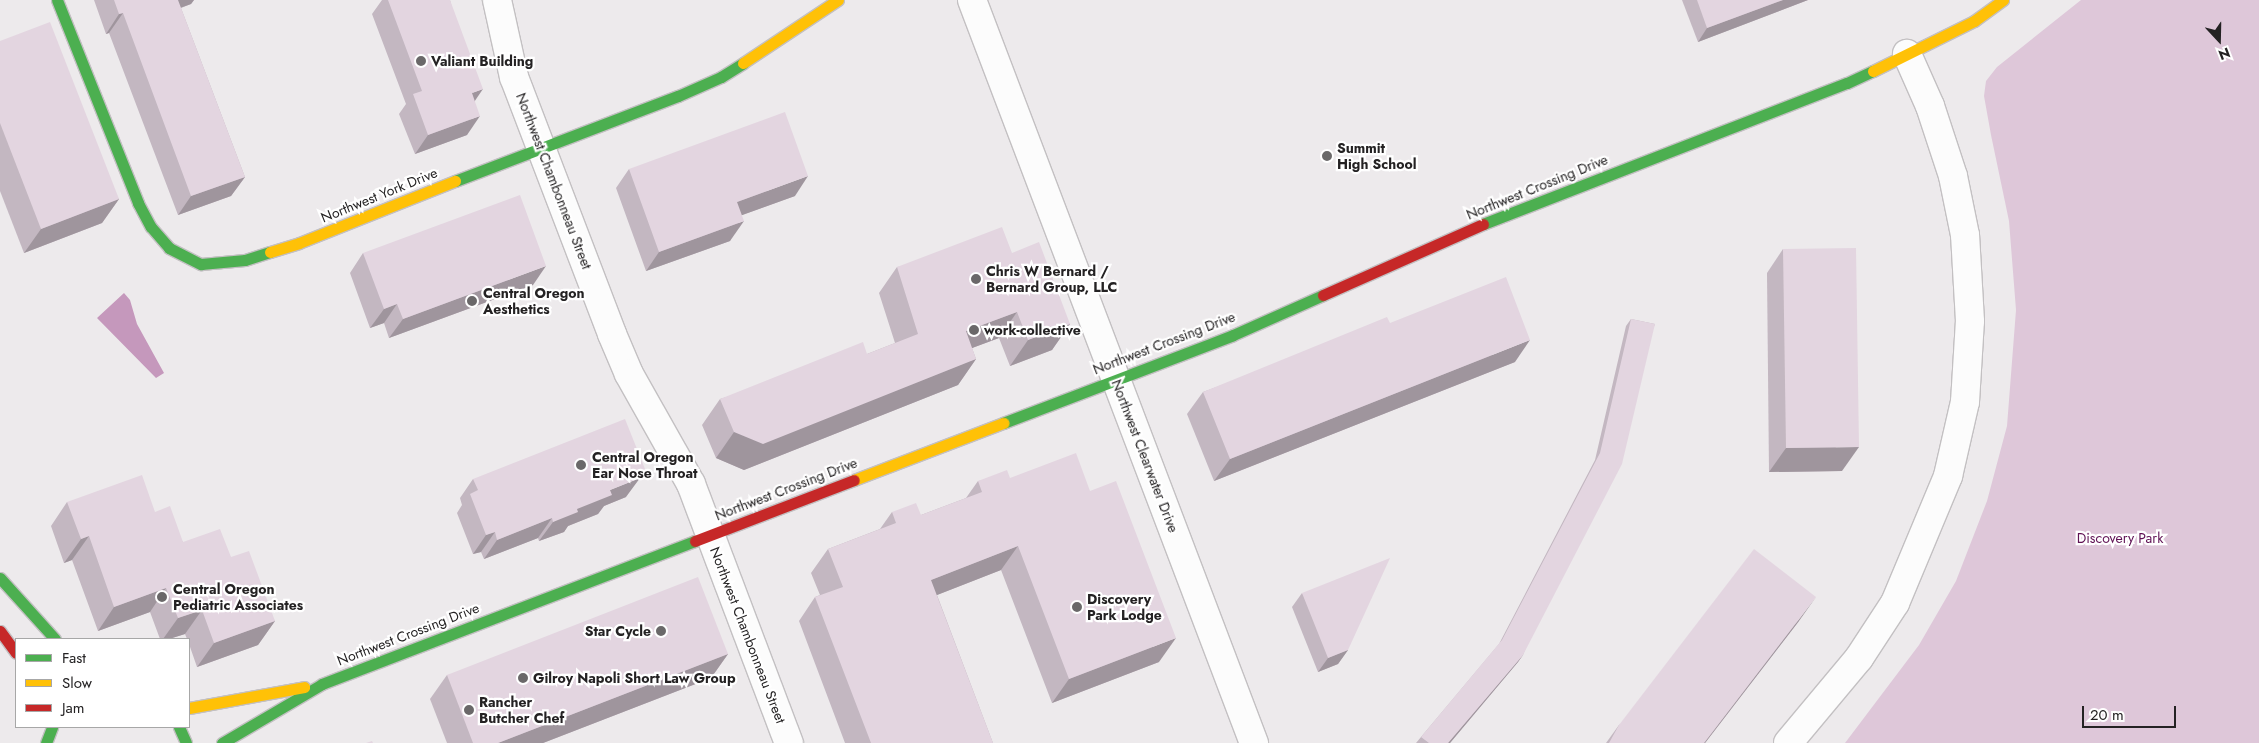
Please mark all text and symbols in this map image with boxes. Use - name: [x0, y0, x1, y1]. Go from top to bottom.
- north arrow: [2194, 15, 2244, 65]
- text: N: [2216, 43, 2233, 65]
- place label: Valiant Building: [431, 53, 533, 69]
- marker: Valiant Building: [415, 55, 427, 67]
- street label: Northwest Chambonneau Street: [513, 90, 595, 272]
- place label: Summit High School: [1337, 140, 1417, 172]
- marker: Summit High School: [1321, 150, 1333, 162]
- street label: Northwest Crossing Drive: [1464, 151, 1610, 223]
- street label: Northwest York Drive: [318, 164, 440, 226]
- place label: Chris W Bernard / Bernard Group, LLC: [986, 263, 1117, 296]
- marker: Chris W Bernard / Bernard Group, LLC: [970, 273, 982, 285]
- place label: Central Oregon Aesthetics: [483, 285, 585, 318]
- marker: Central Oregon Aesthetics: [465, 294, 479, 308]
- street label: Northwest Crossing Drive: [1090, 308, 1238, 378]
- place label: work-collective: [984, 322, 1081, 338]
- marker: work-collective: [968, 324, 980, 336]
- street label: Northwest Clearwater Drive: [1108, 377, 1182, 535]
- place label: Central Oregon Ear Nose Throat: [592, 449, 698, 482]
- street label: Northwest Crossing Drive: [712, 454, 860, 524]
- marker: Central Oregon Ear Nose Throat: [574, 458, 588, 472]
- park label: Discovery Park: [2077, 530, 2163, 546]
- street label: Northwest Chambonneau Street: [707, 544, 789, 726]
- place label: Central Oregon Pediatric Associates: [173, 581, 303, 614]
- marker: Central Oregon Pediatric Associates: [155, 590, 169, 604]
- place label: Discovery Park Lodge: [1087, 591, 1162, 624]
- street label: Northwest Crossing Drive: [334, 599, 482, 669]
- marker: Discovery Park Lodge: [1071, 601, 1083, 613]
- place label: Star Cycle: [585, 623, 651, 639]
- marker: Star Cycle: [655, 625, 667, 637]
- legend: [15, 638, 190, 728]
- text: Fast: [62, 647, 86, 669]
- place label: Gilroy Napoli Short Law Group: [533, 670, 736, 686]
- text: Slow: [62, 672, 92, 694]
- marker: Gilroy Napoli Short Law Group: [517, 672, 529, 684]
- place label: Rancher Butcher Chef: [479, 694, 564, 726]
- scale bar: [2084, 696, 2178, 728]
- text: Jam: [62, 697, 85, 719]
- marker: Rancher Butcher Chef: [463, 704, 475, 716]
- text: 20 m: [2090, 704, 2124, 726]

